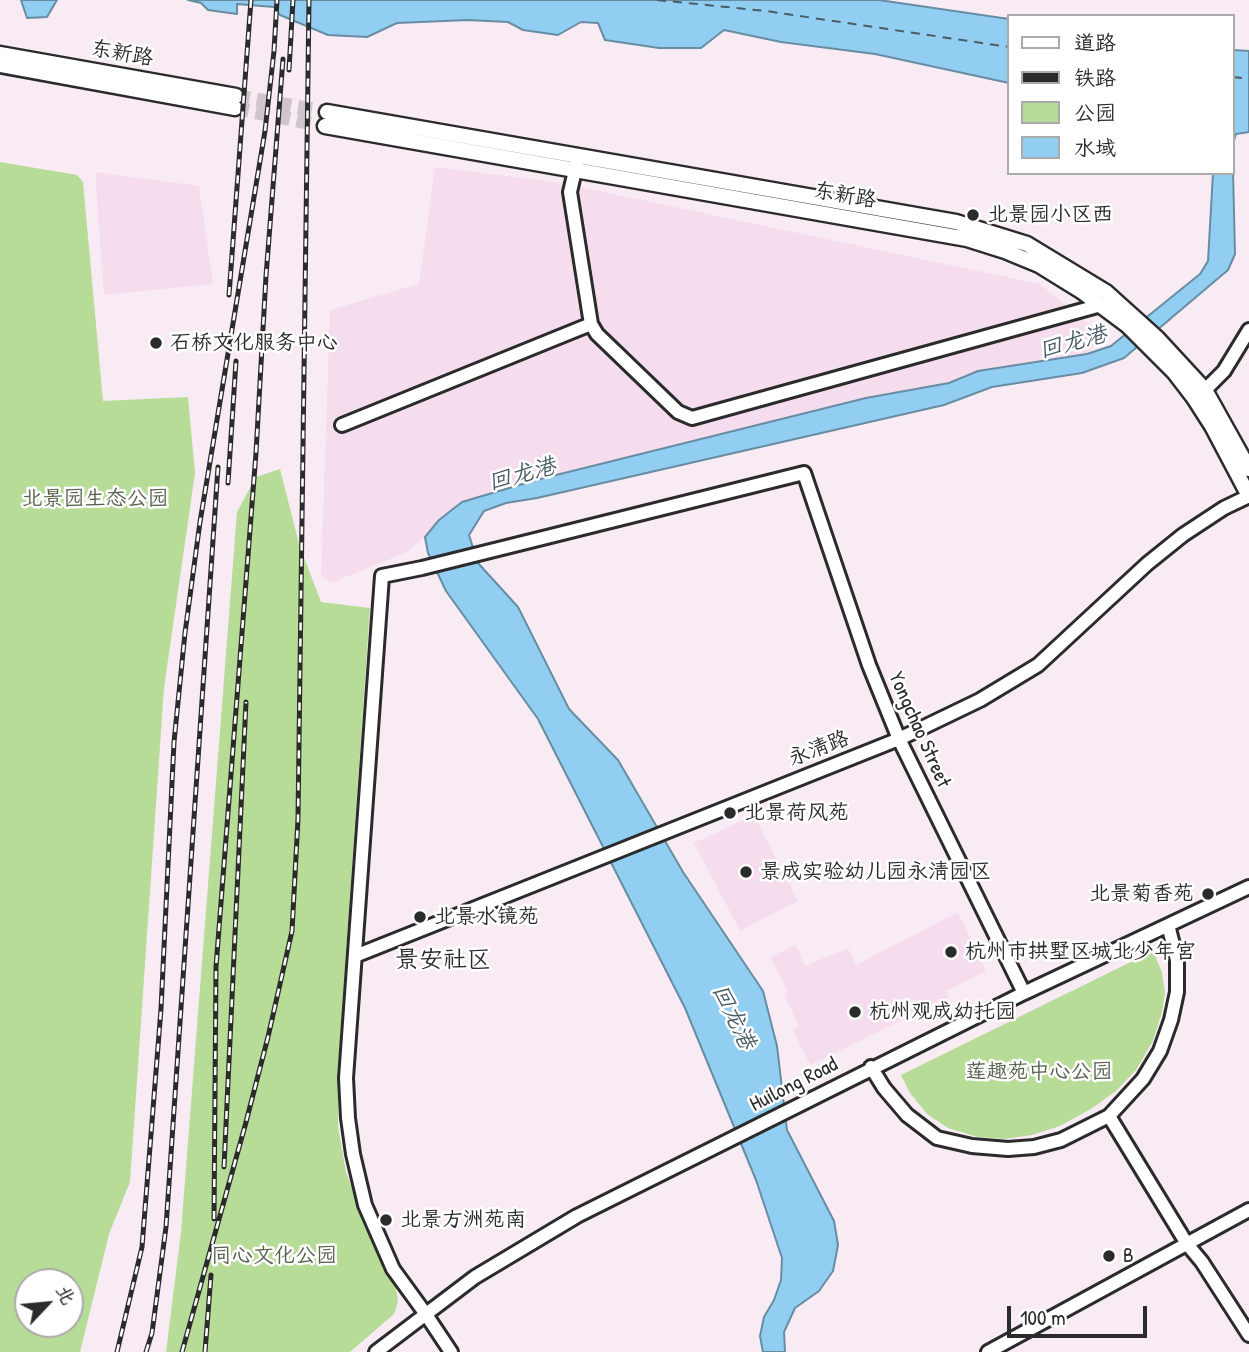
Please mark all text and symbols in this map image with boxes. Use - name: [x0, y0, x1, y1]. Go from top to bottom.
- legend: [1007, 14, 1235, 175]
- text: 道路: [1074, 28, 1116, 57]
- street label: 东新路: [89, 36, 155, 72]
- text: 铁路: [1074, 63, 1116, 92]
- text: 公园: [1074, 98, 1116, 127]
- text: 水域: [1074, 133, 1116, 162]
- street label: 东新路: [812, 178, 878, 214]
- place label: 北景园小区西: [987, 202, 1113, 228]
- marker: 北景园小区西: [965, 207, 981, 223]
- water label: 回龙港: [1036, 321, 1110, 365]
- place label: 石桥文化服务中心: [170, 330, 338, 356]
- marker: 石桥文化服务中心: [148, 335, 164, 351]
- water label: 回龙港: [485, 453, 559, 497]
- park label: 北景园生态公园: [22, 486, 168, 512]
- street label: Yongchao Street: [882, 668, 956, 792]
- street label: 永清路: [785, 726, 853, 772]
- place label: 北景荷风苑: [744, 800, 849, 826]
- marker: 北景荷风苑: [722, 805, 738, 821]
- place label: 景成实验幼儿园永清园区: [760, 859, 991, 885]
- marker: 景成实验幼儿园永清园区: [738, 864, 754, 880]
- place label: 北景菊香苑: [1089, 881, 1194, 907]
- marker: 北景菊香苑: [1200, 886, 1216, 902]
- place label: 北景水镜苑: [434, 904, 539, 930]
- marker: 北景水镜苑: [412, 909, 428, 925]
- place label: 杭州市拱墅区城北少年宫: [965, 939, 1196, 965]
- marker: 杭州市拱墅区城北少年宫: [943, 944, 959, 960]
- district label: 景安社区: [395, 947, 491, 975]
- water label: 回龙港: [705, 980, 761, 1054]
- place label: 杭州观成幼托园: [869, 999, 1016, 1025]
- marker: 杭州观成幼托园: [847, 1004, 863, 1020]
- street label: Huilong Road: [746, 1052, 842, 1118]
- park label: 莲趣苑中心公园: [966, 1059, 1112, 1085]
- place label: 北景方洲苑南: [400, 1207, 526, 1233]
- marker: 北景方洲苑南: [378, 1212, 394, 1228]
- park label: 同心文化公园: [211, 1243, 337, 1269]
- place label: B: [1123, 1243, 1134, 1269]
- marker: B: [1101, 1248, 1117, 1264]
- north arrow: [14, 1268, 84, 1338]
- text: 北: [50, 1280, 82, 1309]
- scale bar: [1011, 1292, 1151, 1336]
- text: 100 m: [1020, 1303, 1066, 1332]

